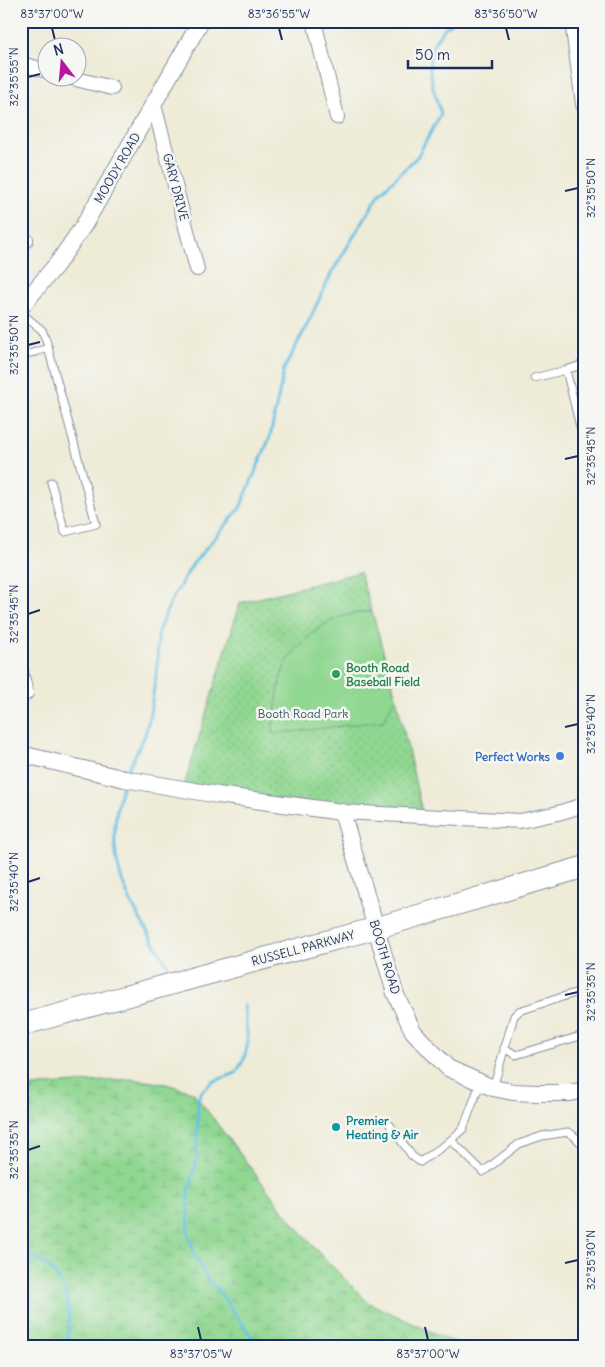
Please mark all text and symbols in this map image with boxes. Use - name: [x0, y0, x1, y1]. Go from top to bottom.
- text: 83°37'00"W: [20, 6, 84, 21]
- text: 83°36'55"W: [248, 6, 310, 21]
- text: 83°36'50"W: [474, 6, 538, 21]
- north arrow: [38, 38, 88, 88]
- scale bar: [408, 38, 491, 70]
- text: N: [51, 40, 66, 59]
- text: 50 m: [415, 45, 450, 64]
- text: 32°35'55"N: [6, 47, 21, 107]
- street label: MOODY ROAD: [91, 130, 143, 206]
- street label: GARY DRIVE: [160, 152, 192, 222]
- text: 32°35'50"N: [583, 158, 598, 218]
- text: 32°35'50"N: [6, 315, 21, 375]
- text: 32°35'45"N: [583, 426, 598, 486]
- text: 32°35'45"N: [6, 584, 21, 644]
- place label: Booth Road Baseball Field: [346, 660, 420, 689]
- marker: Booth Road Baseball Field: [330, 668, 342, 680]
- text: 32°35'40"N: [583, 694, 598, 754]
- park label: Booth Road Park: [258, 706, 348, 721]
- place label: Perfect Works: [475, 749, 551, 764]
- marker: Perfect Works: [554, 750, 566, 762]
- text: 32°35'40"N: [6, 852, 21, 912]
- street label: BOOTH ROAD: [367, 918, 403, 996]
- street label: RUSSELL PARKWAY: [250, 927, 357, 969]
- text: 32°35'35"N: [583, 962, 598, 1022]
- place label: Premier Heating & Air: [346, 1113, 419, 1143]
- text: 32°35'35"N: [6, 1120, 21, 1180]
- marker: Premier Heating & Air: [330, 1121, 342, 1133]
- text: 32°35'30"N: [583, 1230, 598, 1290]
- text: 83°37'05"W: [170, 1346, 232, 1361]
- text: 83°37'00"W: [396, 1346, 460, 1361]

